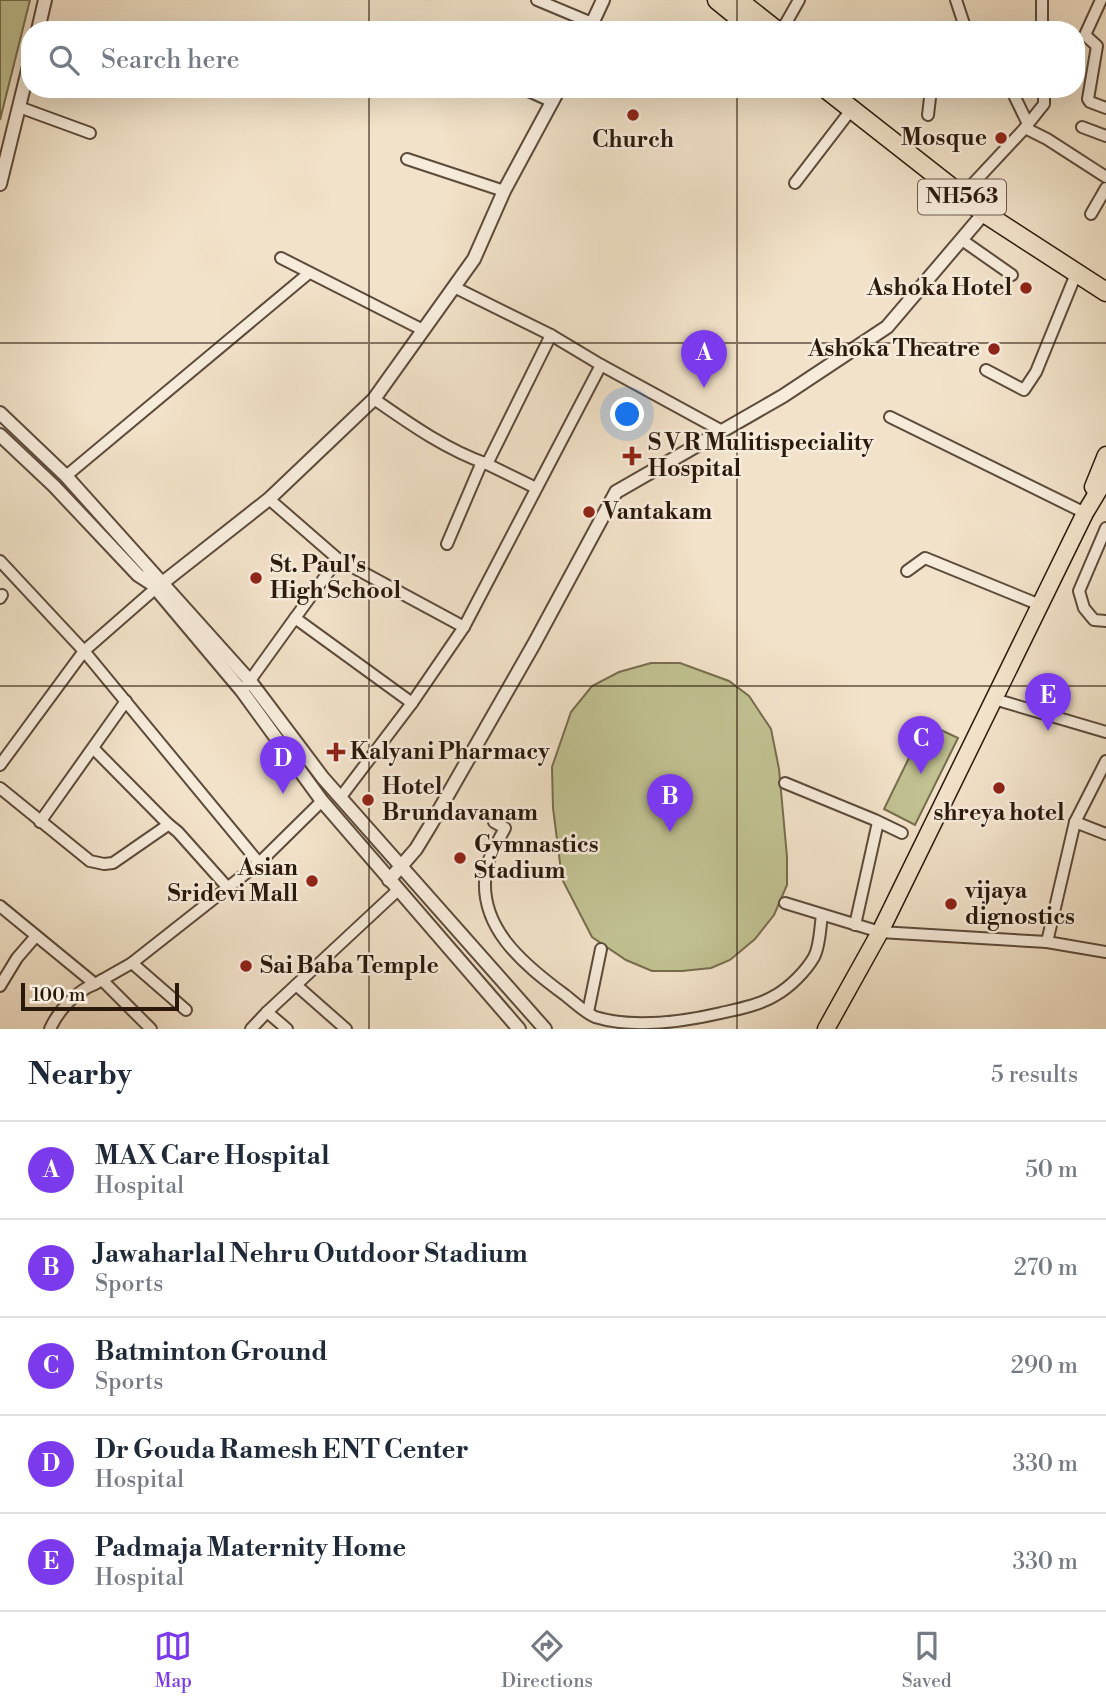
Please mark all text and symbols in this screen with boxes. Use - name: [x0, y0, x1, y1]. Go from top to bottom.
- search box: [21, 21, 1085, 98]
- icon: search: [45, 41, 83, 79]
- text: Search here: [101, 44, 240, 76]
- marker: Church: [625, 107, 641, 123]
- place label: Mosque: [901, 124, 987, 152]
- place label: Church: [592, 126, 674, 154]
- marker: Mosque: [993, 130, 1009, 146]
- road number: NH563: [918, 180, 1006, 214]
- place label: Ashoka Hotel: [866, 274, 1012, 302]
- marker: Ashoka Hotel: [1018, 280, 1034, 296]
- pin: A: [681, 330, 727, 388]
- place label: Ashoka Theatre: [807, 335, 980, 363]
- marker: Ashoka Theatre: [986, 341, 1002, 357]
- your location: [610, 397, 644, 431]
- place label: S V R Mulitispeciality Hospital: [648, 429, 874, 483]
- marker: S V R Mulitispeciality Hospital: [622, 446, 642, 466]
- place label: Vantakam: [602, 498, 712, 526]
- marker: Vantakam: [581, 504, 597, 520]
- place label: St. Paul's High School: [270, 551, 401, 605]
- marker: St. Paul's High School: [248, 570, 264, 586]
- pin: E: [1025, 673, 1071, 731]
- pin: C: [898, 716, 944, 774]
- pin: D: [260, 736, 306, 794]
- place label: Kalyani Pharmacy: [350, 738, 550, 766]
- marker: Kalyani Pharmacy: [328, 744, 344, 760]
- place label: Hotel Brundavanam: [382, 773, 538, 827]
- pin: B: [647, 774, 693, 832]
- marker: shreya hotel: [991, 780, 1007, 796]
- marker: Hotel Brundavanam: [360, 792, 376, 808]
- place label: shreya hotel: [933, 799, 1065, 827]
- place label: Gymnastics Stadium: [474, 831, 599, 885]
- marker: Gymnastics Stadium: [452, 850, 468, 866]
- place label: Asian Sridevi Mall: [167, 854, 298, 908]
- marker: Asian Sridevi Mall: [304, 873, 320, 889]
- place label: vijaya dignostics: [964, 877, 1075, 931]
- marker: vijaya dignostics: [943, 896, 959, 912]
- place label: Sai Baba Temple: [260, 952, 439, 980]
- marker: Sai Baba Temple: [238, 958, 254, 974]
- scale bar: [21, 980, 178, 1012]
- text: 100 m: [32, 983, 85, 1007]
- text: Nearby: [28, 1056, 132, 1094]
- text: 5 results: [991, 1061, 1078, 1089]
- text: MAX Care Hospital: [95, 1140, 329, 1172]
- text: A: [43, 1156, 59, 1184]
- text: 50 m: [1025, 1156, 1078, 1184]
- text: Hospital: [95, 1172, 184, 1200]
- text: Jawaharlal Nehru Outdoor Stadium: [95, 1238, 528, 1270]
- text: B: [42, 1254, 60, 1282]
- text: 270 m: [1014, 1254, 1078, 1282]
- text: Sports: [95, 1270, 163, 1298]
- text: Batminton Ground: [95, 1336, 328, 1368]
- text: C: [43, 1352, 59, 1380]
- text: 290 m: [1011, 1352, 1078, 1380]
- text: Sports: [95, 1368, 163, 1396]
- text: Dr Gouda Ramesh ENT Center: [95, 1434, 469, 1466]
- text: D: [42, 1450, 60, 1478]
- text: 330 m: [1012, 1450, 1078, 1478]
- text: Hospital: [95, 1466, 184, 1494]
- text: Padmaja Maternity Home: [95, 1532, 406, 1564]
- text: E: [43, 1548, 59, 1576]
- text: 330 m: [1012, 1548, 1078, 1576]
- text: Hospital: [95, 1564, 184, 1592]
- tab: Map: [154, 1627, 192, 1693]
- tab: Directions: [501, 1627, 593, 1693]
- tab: Saved: [902, 1627, 952, 1693]

